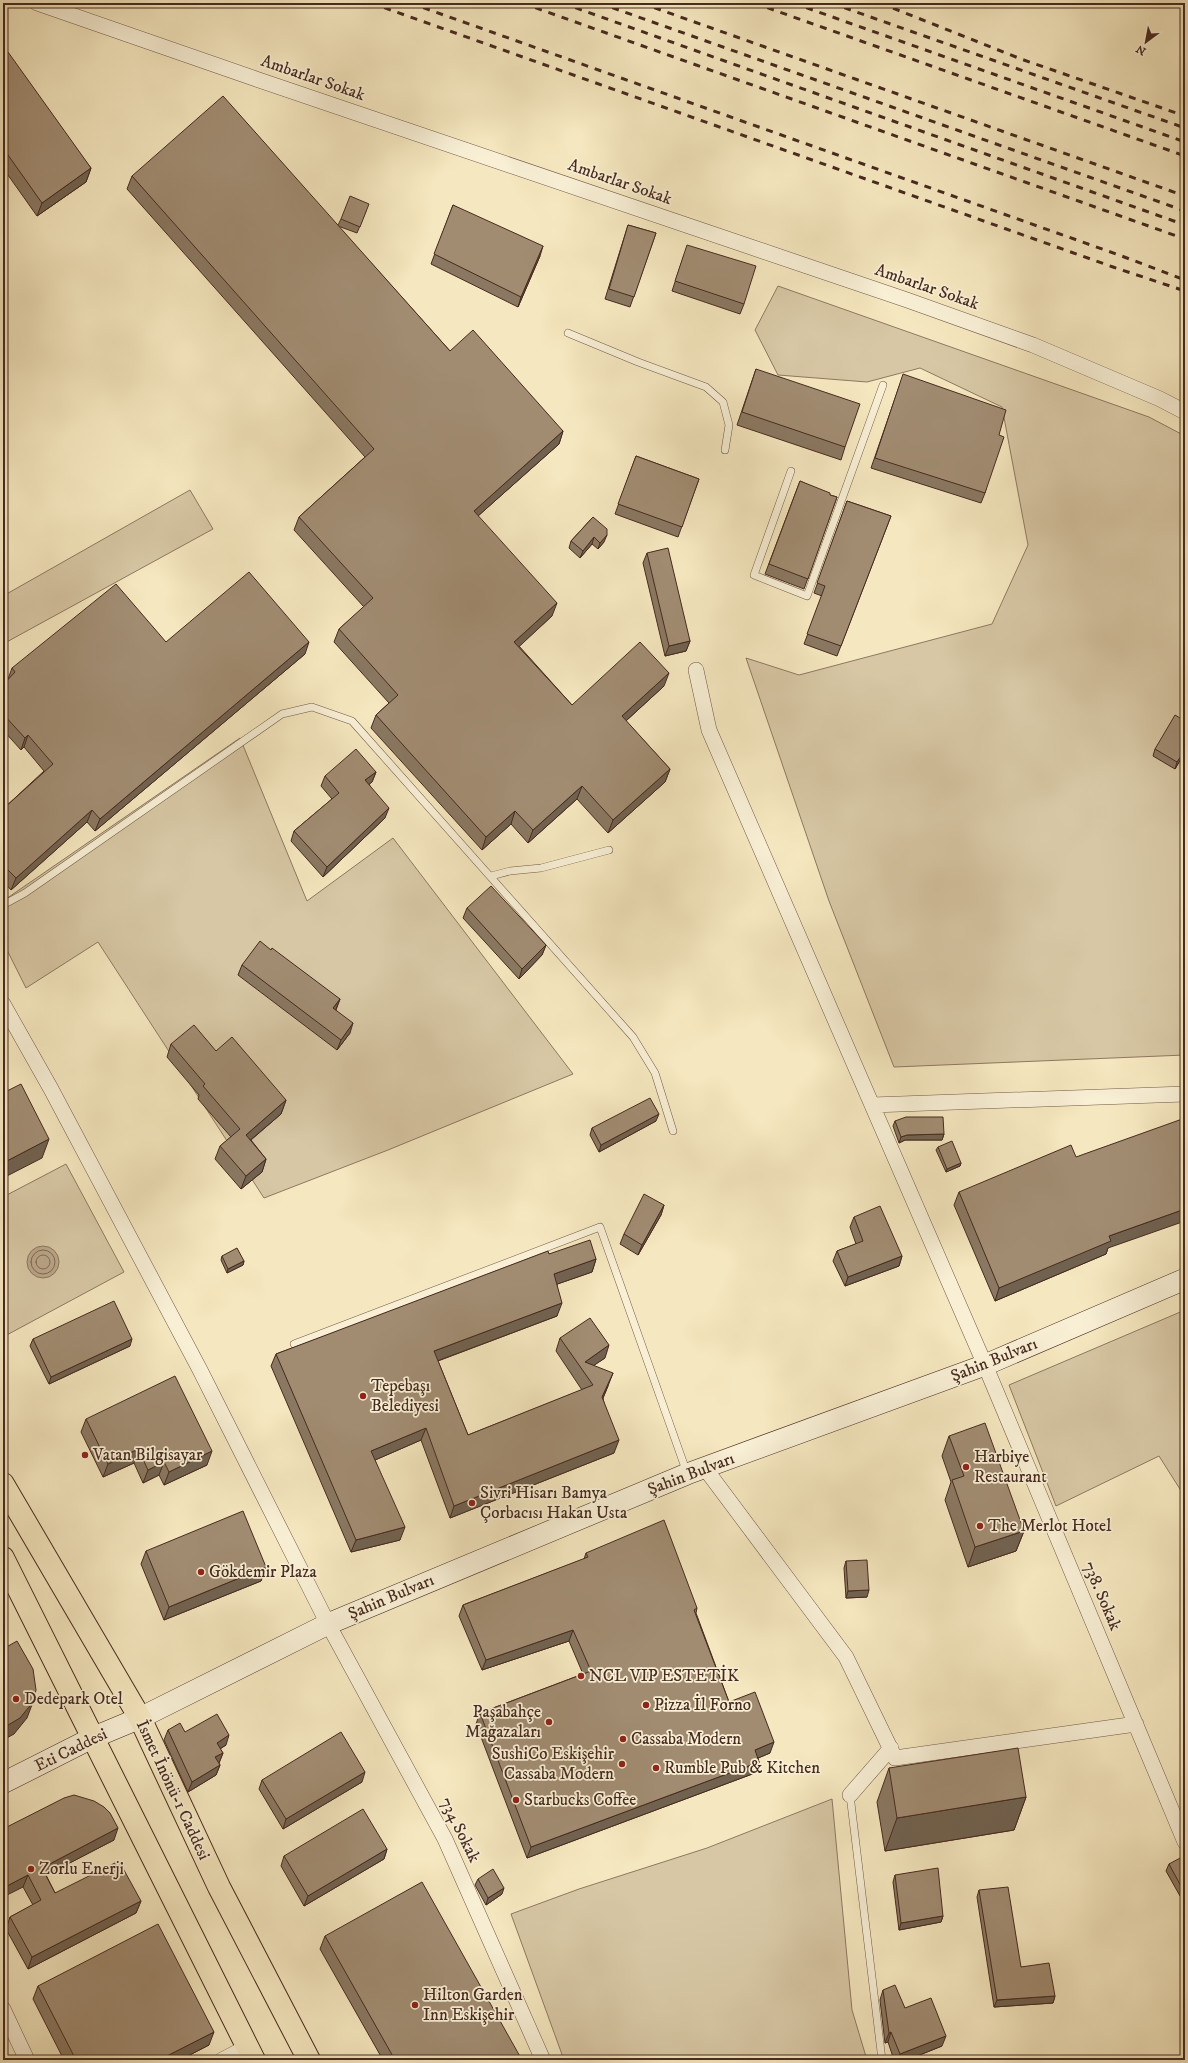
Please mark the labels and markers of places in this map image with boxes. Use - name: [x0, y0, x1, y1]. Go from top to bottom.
- place label: Tepebaşı Belediyesi: [371, 1375, 439, 1417]
- marker: Tepebaşı Belediyesi: [358, 1391, 368, 1401]
- place label: Vatan Bilgisayar: [92, 1444, 203, 1466]
- place label: Harbiye Restaurant: [974, 1446, 1047, 1488]
- marker: Vatan Bilgisayar: [80, 1450, 90, 1460]
- marker: Harbiye Restaurant: [961, 1462, 971, 1472]
- place label: Sivri Hisarı Bamya Çorbacısı Hakan Usta: [480, 1482, 628, 1524]
- marker: Sivri Hisarı Bamya Çorbacısı Hakan Usta: [467, 1498, 477, 1508]
- place label: The Merlot Hotel: [988, 1515, 1111, 1537]
- marker: The Merlot Hotel: [975, 1521, 985, 1531]
- place label: Gökdemir Plaza: [209, 1561, 318, 1583]
- marker: Gökdemir Plaza: [196, 1567, 206, 1577]
- place label: NCL VIP ESTETİK: [589, 1664, 739, 1687]
- marker: NCL VIP ESTETİK: [576, 1671, 586, 1681]
- place label: Dedepark Otel: [24, 1688, 123, 1710]
- place label: Pizza İl Forno: [654, 1693, 751, 1716]
- marker: Dedepark Otel: [11, 1694, 21, 1704]
- marker: Pizza İl Forno: [641, 1700, 651, 1710]
- place label: Paşabahçe Mağazaları: [465, 1701, 541, 1743]
- marker: Paşabahçe Mağazaları: [544, 1717, 554, 1727]
- place label: Cassaba Modern: [631, 1728, 741, 1750]
- marker: Cassaba Modern: [618, 1734, 628, 1744]
- place label: SushiCo Eskişehir Cassaba Modern: [492, 1743, 615, 1785]
- place label: Rumble Pub & Kitchen: [664, 1757, 820, 1779]
- marker: SushiCo Eskişehir Cassaba Modern: [617, 1759, 627, 1769]
- marker: Rumble Pub & Kitchen: [651, 1763, 661, 1773]
- place label: Starbucks Coffee: [524, 1789, 636, 1811]
- marker: Starbucks Coffee: [511, 1795, 521, 1805]
- place label: Zorlu Enerji: [39, 1858, 124, 1880]
- marker: Zorlu Enerji: [26, 1864, 36, 1874]
- place label: Hilton Garden Inn Eskişehir: [423, 1984, 523, 2026]
- marker: Hilton Garden Inn Eskişehir: [410, 2000, 420, 2010]

